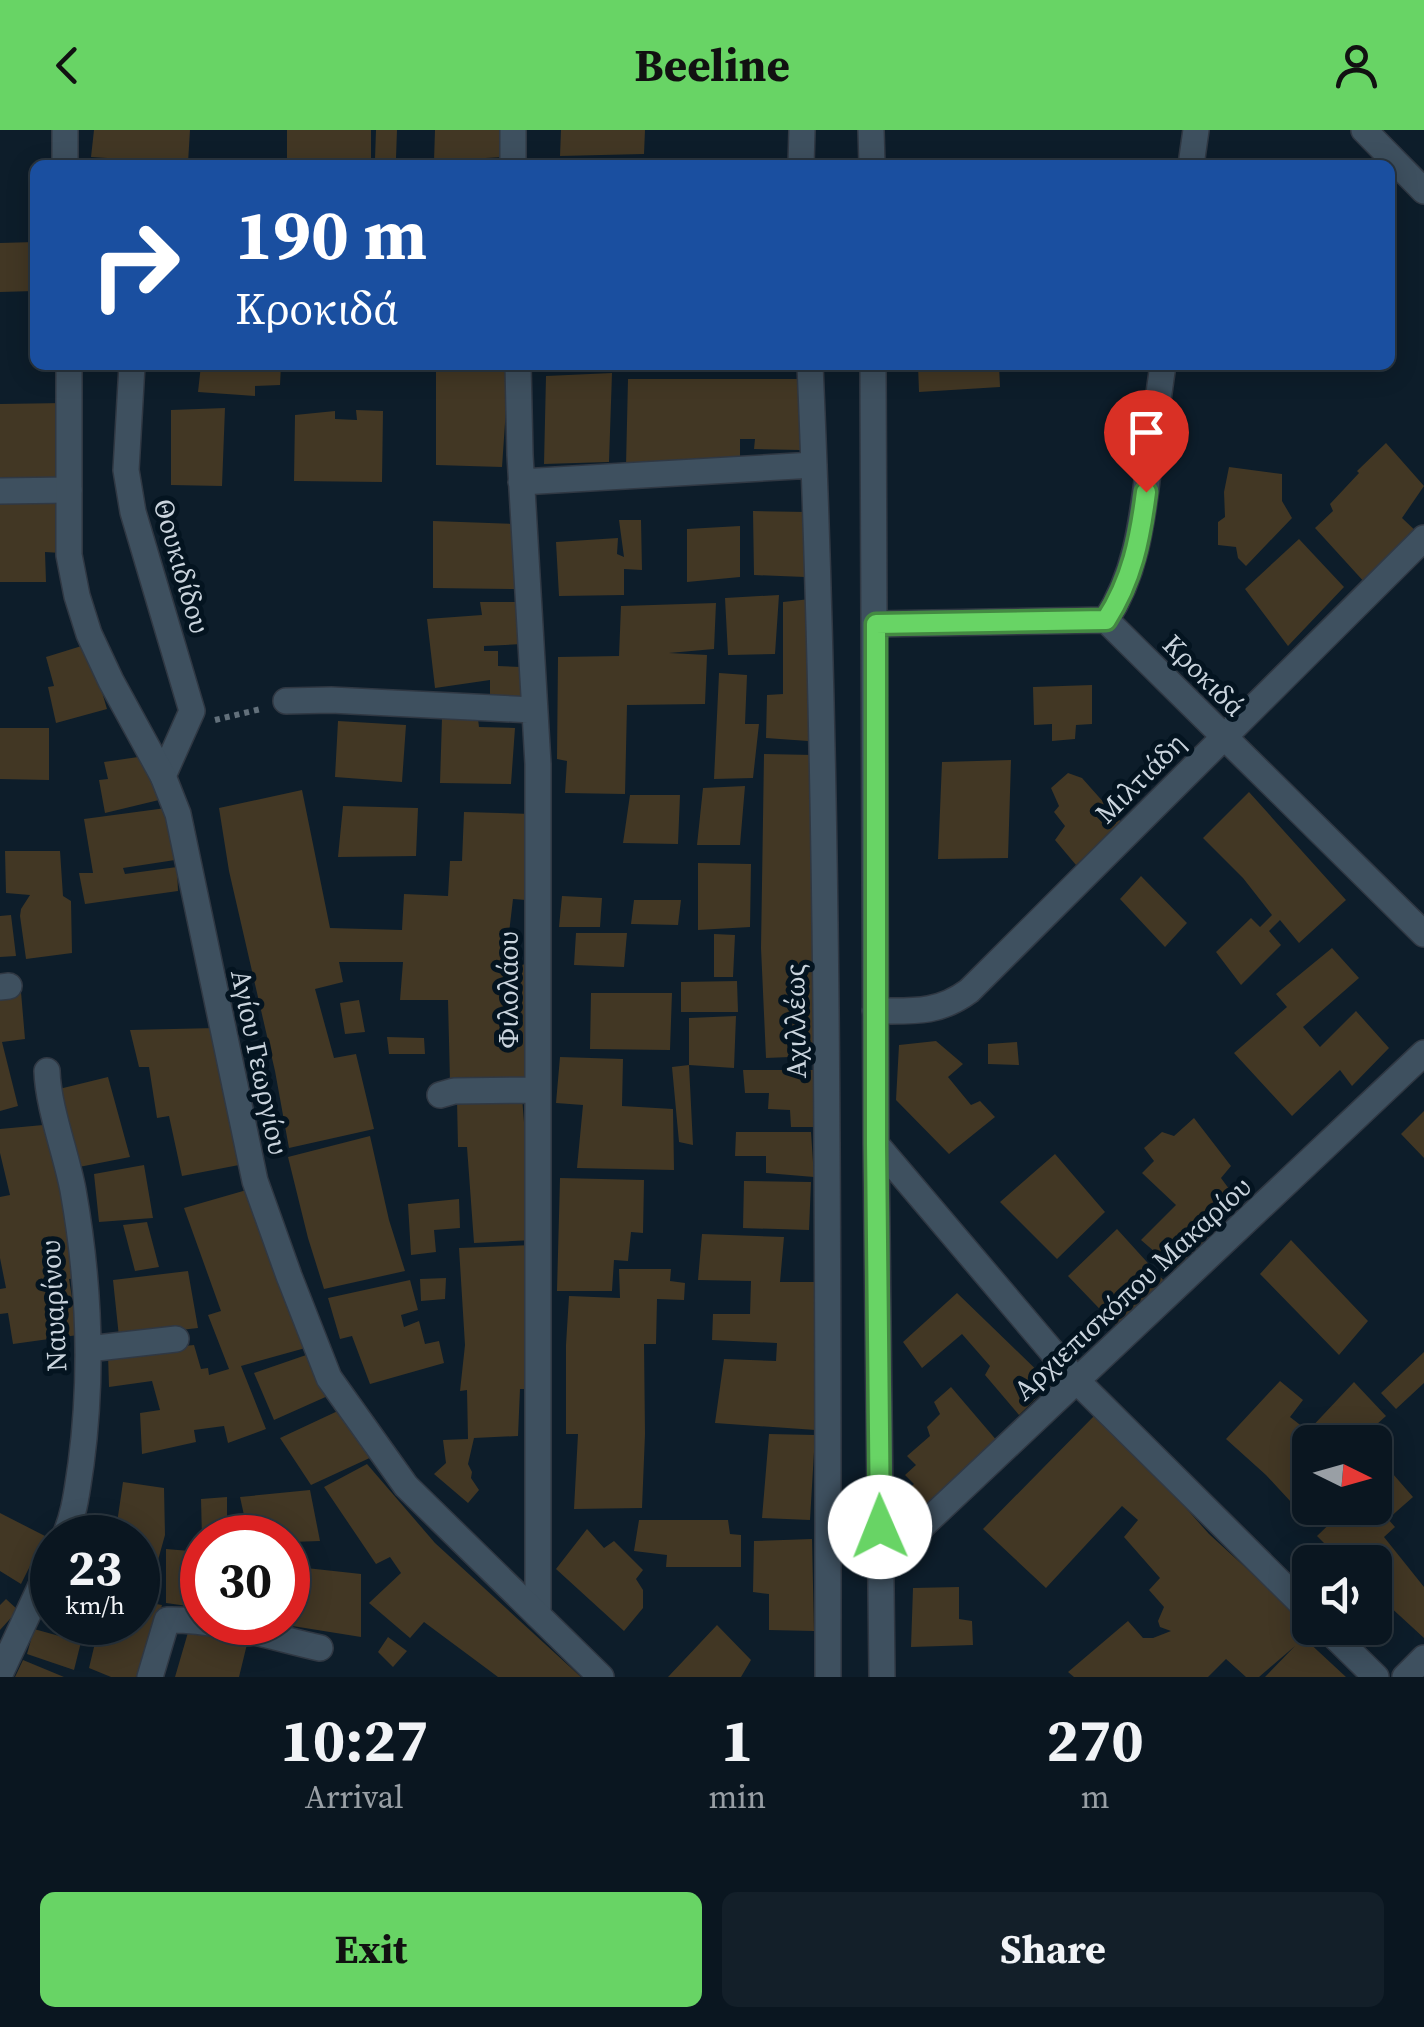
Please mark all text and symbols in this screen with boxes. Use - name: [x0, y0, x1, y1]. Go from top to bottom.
- text: Beeline: [634, 34, 790, 96]
- icon: back: [40, 38, 95, 93]
- icon: person: [1329, 38, 1384, 93]
- text: 190 m: [235, 186, 427, 282]
- icon: right: [70, 200, 200, 330]
- text: Κροκιδά: [235, 277, 398, 339]
- pin: [1104, 390, 1189, 493]
- icon: arrive: [1119, 405, 1174, 460]
- street label: Θουκιδίδου: [145, 494, 219, 638]
- street label: Κροκιδά: [1155, 626, 1254, 725]
- street label: Μιλτιάδη: [1086, 724, 1194, 832]
- street label: Φιλολάου: [489, 931, 527, 1049]
- street label: Αχιλλέως: [775, 963, 815, 1079]
- street label: Αγίου Γεωργίου: [222, 966, 298, 1158]
- street label: Αρχιεπισκόπου Μακαρίου: [1005, 1168, 1259, 1408]
- street label: Ναυαρίνου: [31, 1239, 75, 1373]
- north arrow: [1292, 1425, 1392, 1525]
- map controls: [1292, 1425, 1392, 1645]
- position arrow: [828, 1475, 932, 1579]
- speed limit sign: 30: [180, 1515, 310, 1645]
- text: 23: [68, 1533, 122, 1602]
- button: sound: [1292, 1545, 1392, 1645]
- text: km/h: [65, 1588, 125, 1622]
- text: 10:27: [280, 1699, 428, 1781]
- text: 1: [721, 1699, 754, 1781]
- text: 270: [1046, 1699, 1144, 1781]
- text: Arrival: [305, 1775, 404, 1819]
- text: min: [708, 1775, 766, 1819]
- text: m: [1081, 1775, 1109, 1819]
- button: Exit: [40, 1892, 702, 2007]
- button: Share: [722, 1892, 1384, 2007]

